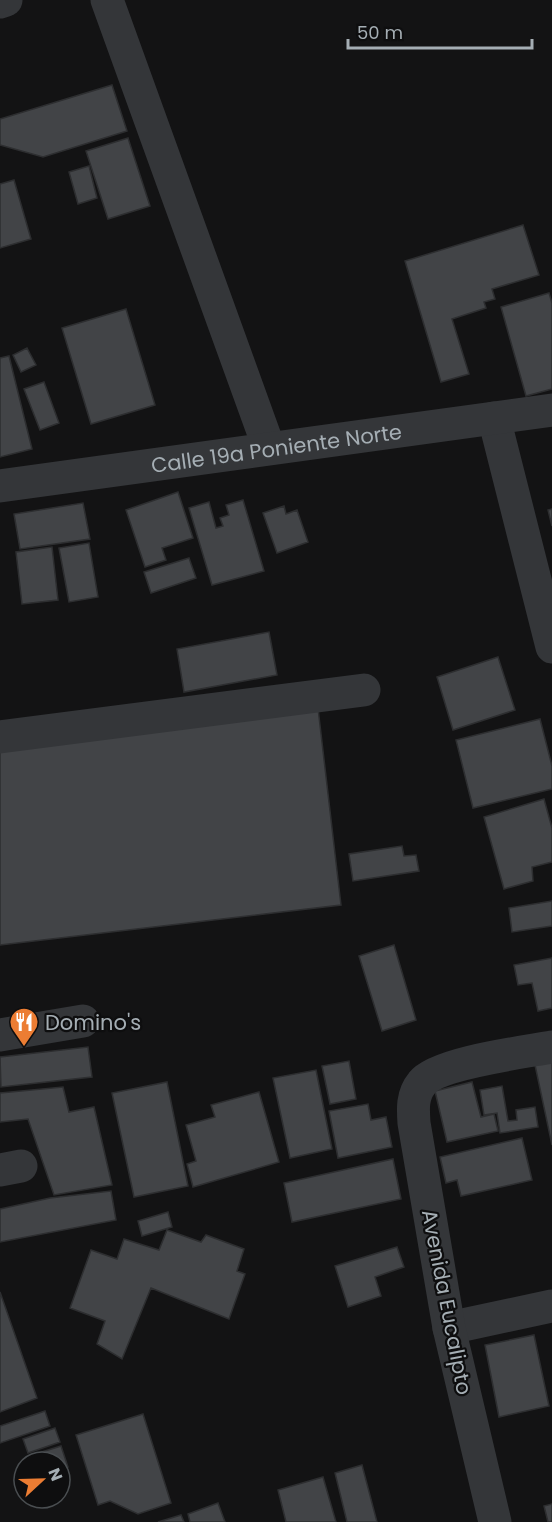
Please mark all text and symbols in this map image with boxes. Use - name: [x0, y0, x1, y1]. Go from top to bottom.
- scale bar: [348, 12, 532, 50]
- text: 50 m: [357, 20, 403, 45]
- street label: Calle 19a Poniente Norte: [149, 416, 404, 480]
- restaurant icon: Domino's: [8, 1006, 40, 1048]
- place label: Domino's: [45, 1008, 141, 1037]
- street label: Avenida Eucalipto: [415, 1207, 479, 1397]
- north arrow: [12, 1450, 72, 1510]
- text: N: [43, 1465, 68, 1484]

